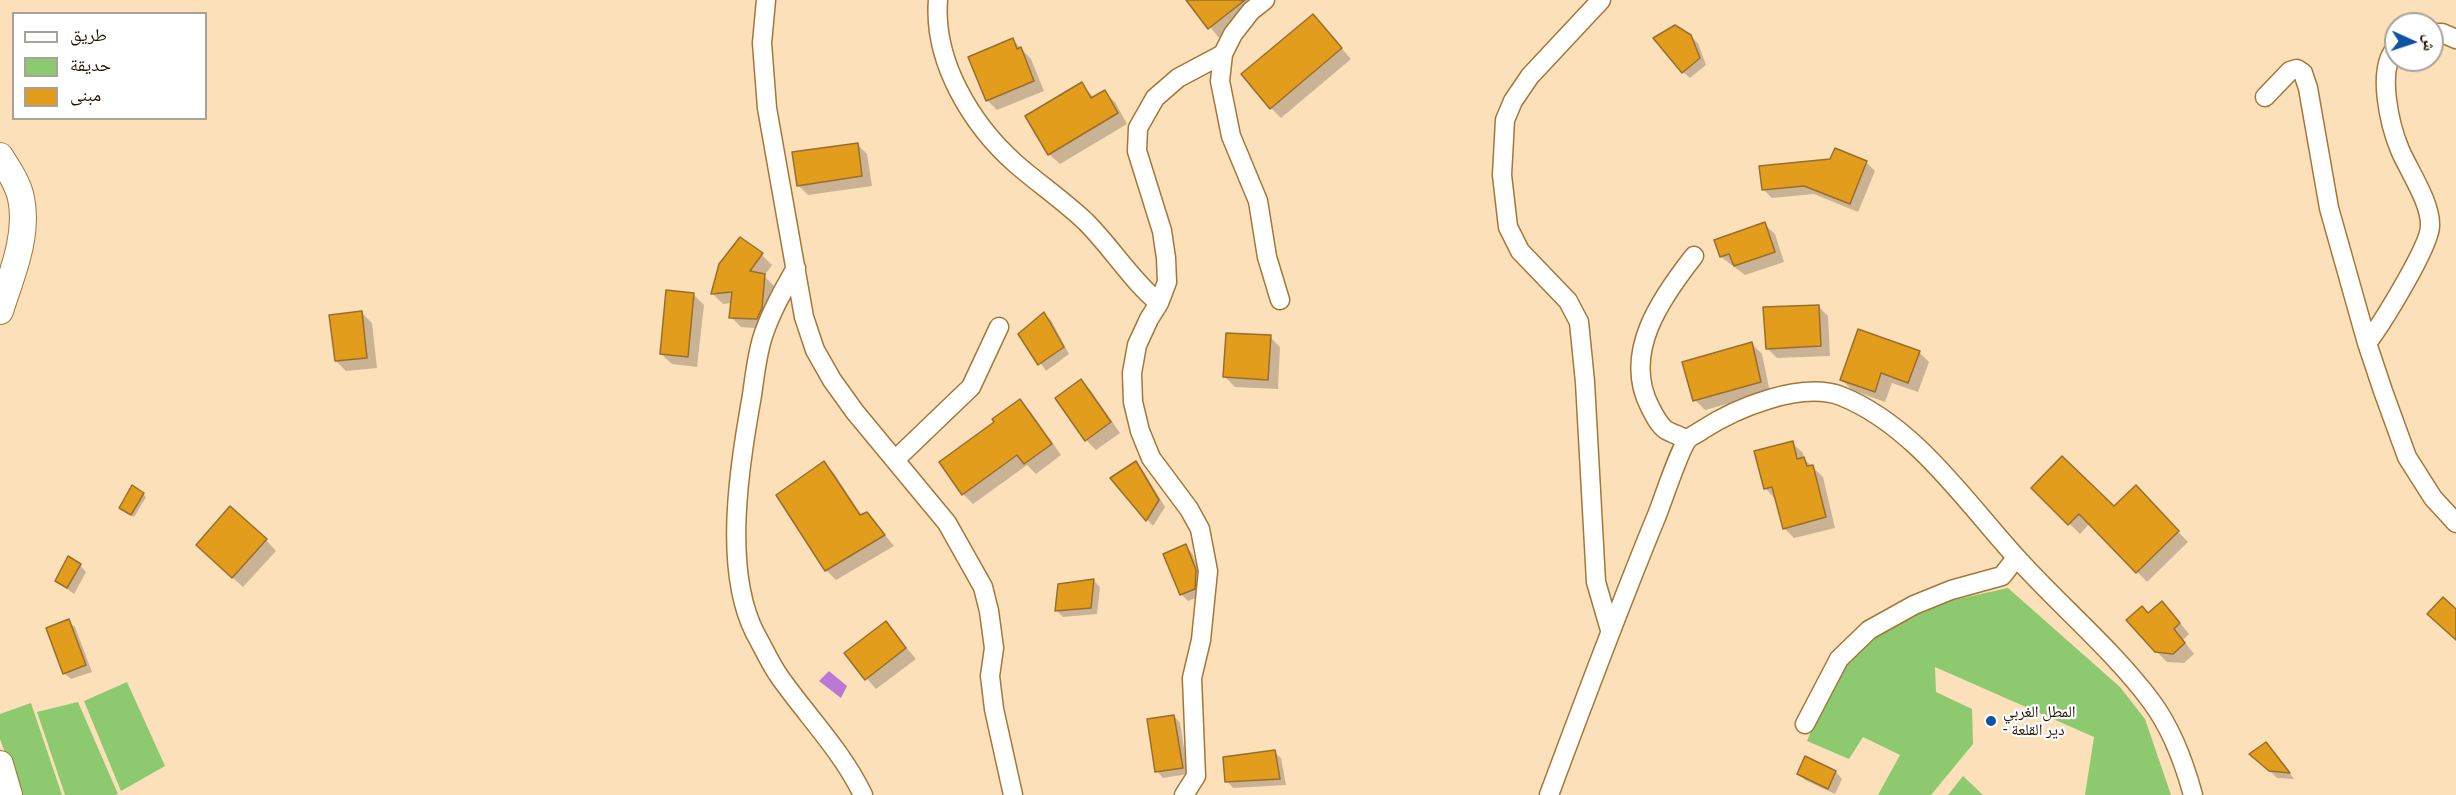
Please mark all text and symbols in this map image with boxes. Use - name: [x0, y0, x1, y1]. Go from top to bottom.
- legend: [12, 12, 207, 120]
- north arrow: [2384, 12, 2444, 72]
- text: طريق: [70, 24, 107, 44]
- text: ش: [2421, 34, 2439, 52]
- text: حديقة: [70, 54, 111, 74]
- text: مبنى: [70, 84, 101, 104]
- place label: المطل الغربي - دير القلعة: [2003, 702, 2076, 740]
- marker: المطل الغربي - دير القلعة: [1984, 714, 1998, 728]

